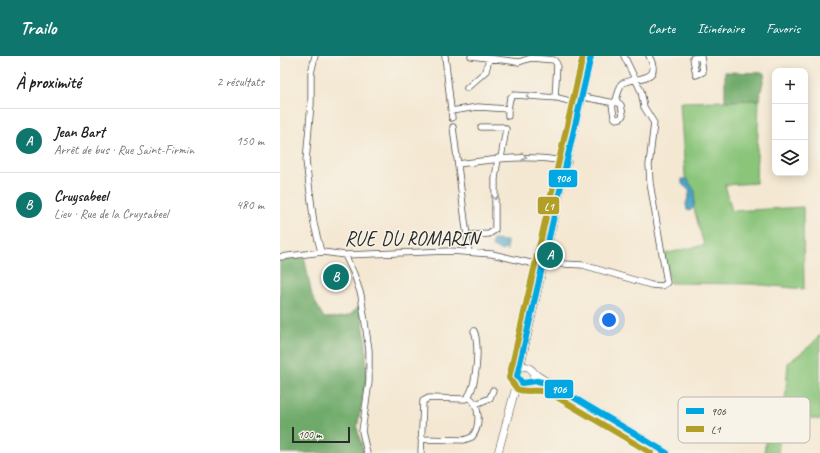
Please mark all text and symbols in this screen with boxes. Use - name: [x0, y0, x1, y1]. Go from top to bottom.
- text: Trailo: [20, 16, 56, 40]
- text: Carte: [648, 20, 675, 37]
- text: Itinéraire: [697, 20, 744, 37]
- text: Favoris: [766, 20, 800, 37]
- map controls: [772, 68, 808, 176]
- button: +: [772, 68, 808, 104]
- text: À proximité: [16, 72, 81, 93]
- text: 2 résultats: [216, 74, 264, 90]
- one-way arrow: [526, 92, 532, 101]
- button: −: [772, 104, 808, 140]
- text: Jean Bart: [54, 123, 105, 142]
- text: A: [26, 133, 32, 149]
- text: 150 m: [236, 133, 264, 149]
- button: layers: [772, 140, 808, 176]
- text: Arrêt de bus · Rue Saint-Firmin: [54, 142, 194, 158]
- one-way arrow: [521, 153, 527, 162]
- line badge: 906: [548, 169, 578, 188]
- text: 906: [556, 171, 571, 185]
- text: Cruysabeel: [54, 187, 108, 206]
- one-way arrow: [491, 194, 499, 200]
- line badge: L1: [537, 196, 560, 215]
- text: B: [26, 197, 32, 213]
- text: 480 m: [236, 197, 264, 213]
- text: L1: [544, 199, 555, 213]
- text: Lieu · Rue de la Cruysabeel: [54, 206, 168, 222]
- street label: RUE DU ROMARIN: [345, 226, 482, 251]
- pin: A: [537, 240, 563, 270]
- pin: B: [323, 262, 349, 292]
- your location: [599, 310, 619, 330]
- line badge: 906: [544, 379, 574, 399]
- text: 906: [552, 382, 567, 396]
- legend: [678, 397, 810, 443]
- text: 906: [711, 404, 727, 418]
- text: L1: [711, 422, 722, 436]
- scale bar: [292, 425, 350, 444]
- text: 100 m: [298, 427, 322, 441]

